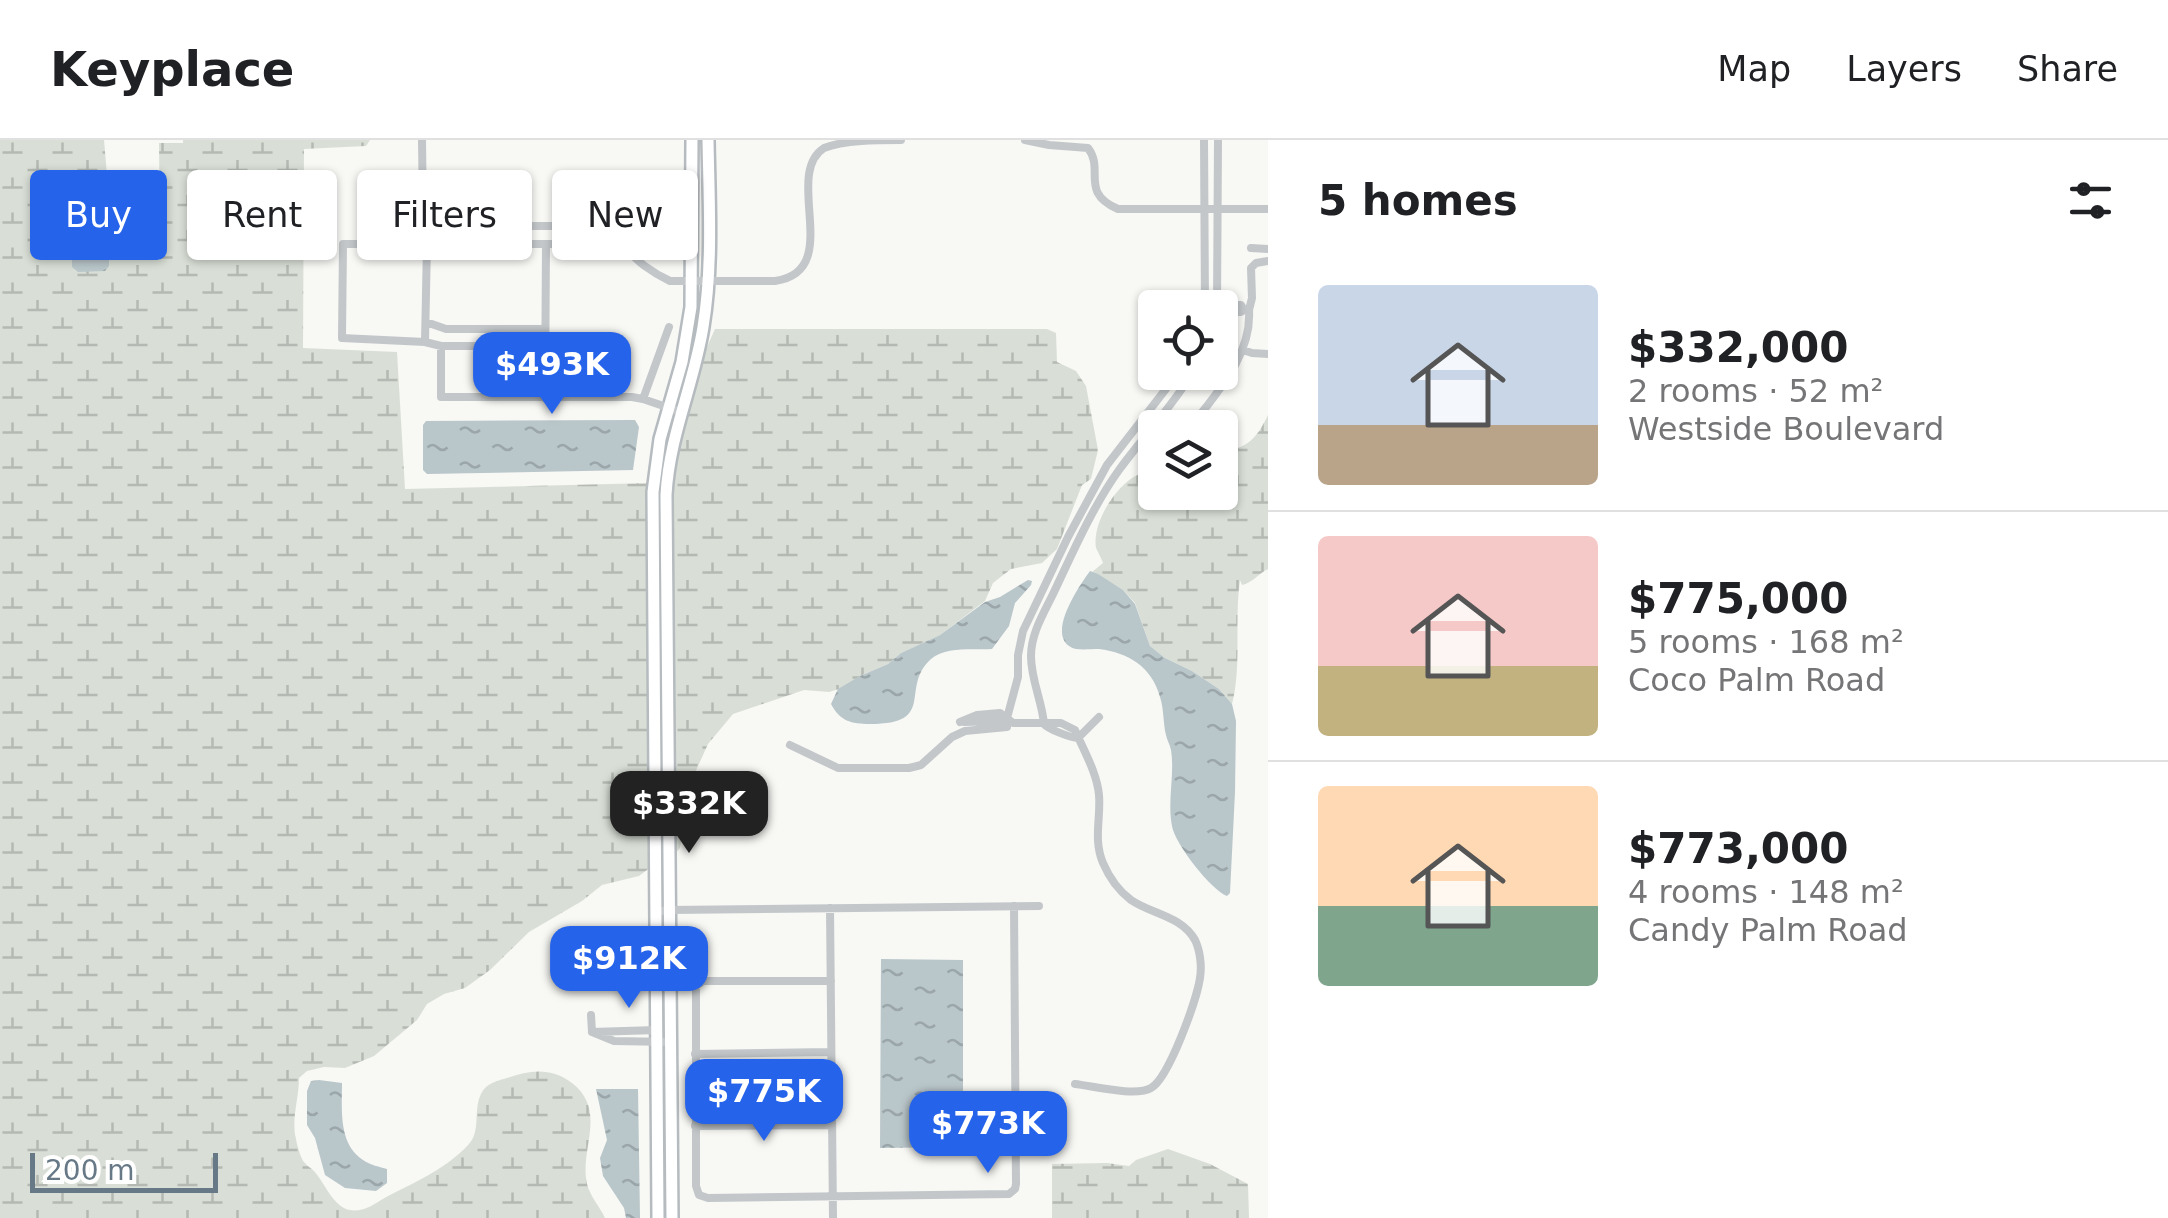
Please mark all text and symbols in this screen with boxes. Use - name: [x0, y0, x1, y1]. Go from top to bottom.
- text: Keyplace: [50, 41, 294, 97]
- text: Map: [1717, 49, 1791, 89]
- text: Layers: [1846, 49, 1962, 89]
- text: Share: [2017, 49, 2118, 89]
- chip: Buy: [30, 170, 167, 260]
- chip: Rent: [187, 170, 337, 260]
- chip: Filters: [357, 170, 532, 260]
- chip: New: [552, 170, 698, 260]
- icon: filters: [2063, 173, 2118, 228]
- text: 5 homes: [1318, 176, 1518, 225]
- map controls: [1138, 290, 1238, 510]
- button: locate: [1138, 290, 1238, 390]
- text: $332,000: [1628, 323, 1849, 372]
- icon: home: [1398, 325, 1518, 445]
- pin: $493K: [482, 332, 622, 417]
- text: $493K: [495, 345, 609, 383]
- text: 2 rooms · 52 m²: [1628, 372, 1883, 410]
- button: layers: [1138, 410, 1238, 510]
- text: Westside Boulevard: [1628, 410, 1944, 448]
- text: $775,000: [1628, 574, 1849, 623]
- icon: home: [1398, 576, 1518, 696]
- text: 5 rooms · 168 m²: [1628, 623, 1904, 661]
- text: Coco Palm Road: [1628, 661, 1885, 699]
- pin: $332K: [619, 771, 759, 856]
- text: $332K: [632, 784, 746, 822]
- text: $773,000: [1628, 824, 1849, 873]
- icon: home: [1398, 826, 1518, 946]
- text: 4 rooms · 148 m²: [1628, 873, 1904, 911]
- text: Candy Palm Road: [1628, 911, 1908, 949]
- pin: $912K: [559, 926, 699, 1011]
- text: $912K: [572, 939, 686, 977]
- pin: $775K: [694, 1059, 834, 1144]
- text: $775K: [707, 1072, 821, 1110]
- pin: $773K: [918, 1091, 1058, 1176]
- text: $773K: [931, 1104, 1045, 1142]
- scale bar: [30, 1148, 218, 1192]
- text: 200 m: [45, 1154, 135, 1187]

